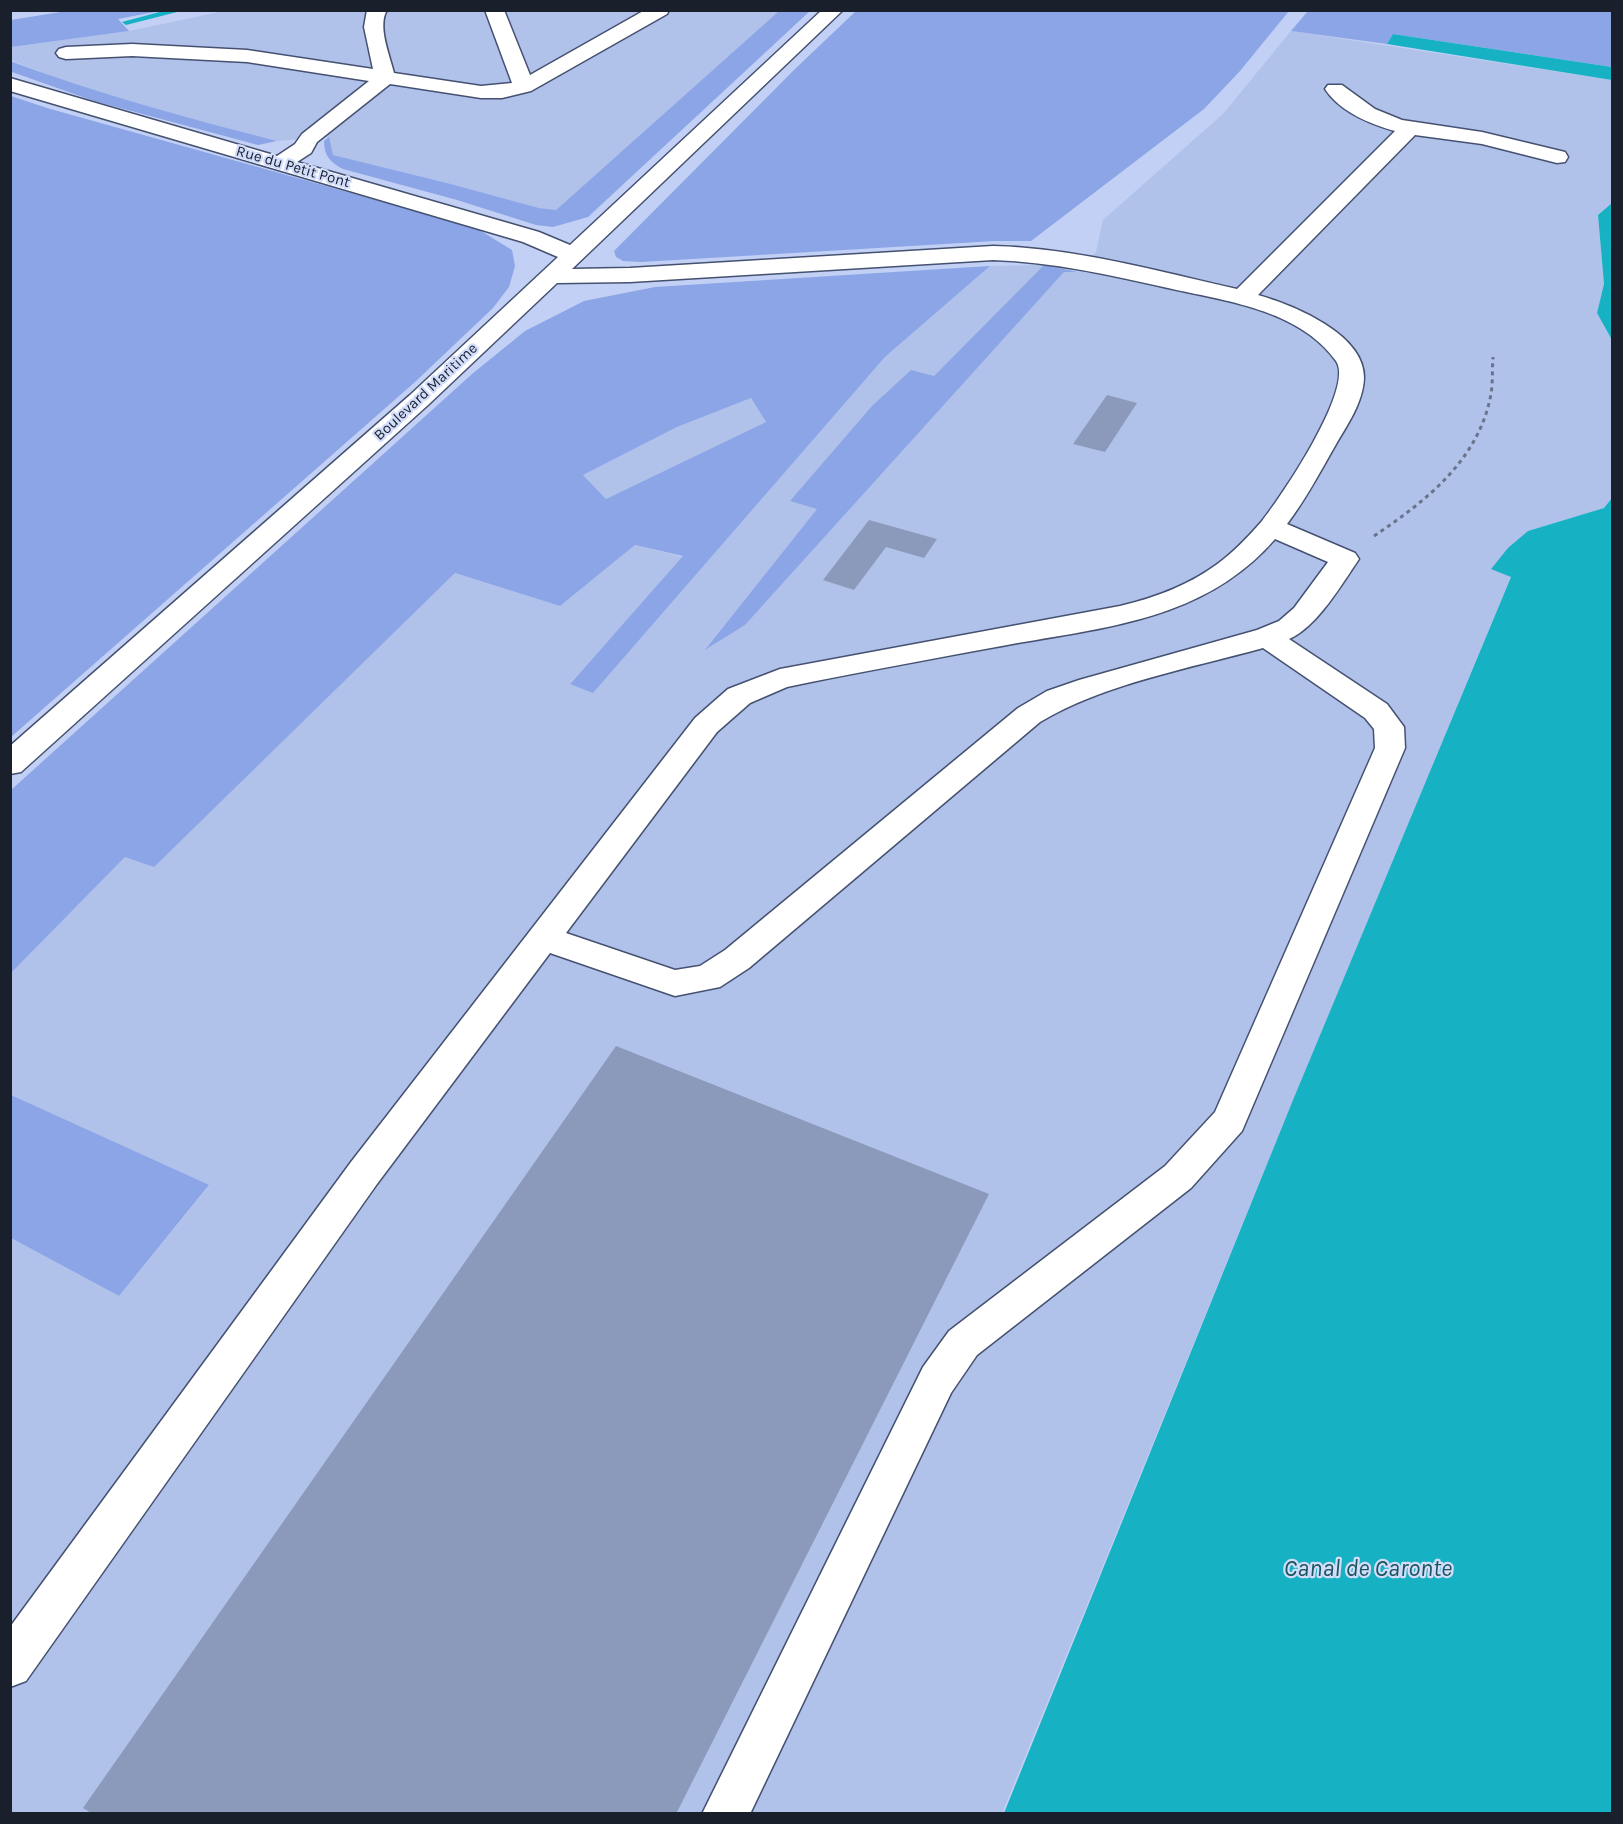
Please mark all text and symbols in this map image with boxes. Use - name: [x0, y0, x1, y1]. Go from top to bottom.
- street label: Rue du Petit Pont: [234, 142, 352, 192]
- street label: Boulevard Maritime: [371, 339, 481, 445]
- water label: Canal de Caronte: [1284, 1555, 1452, 1583]

